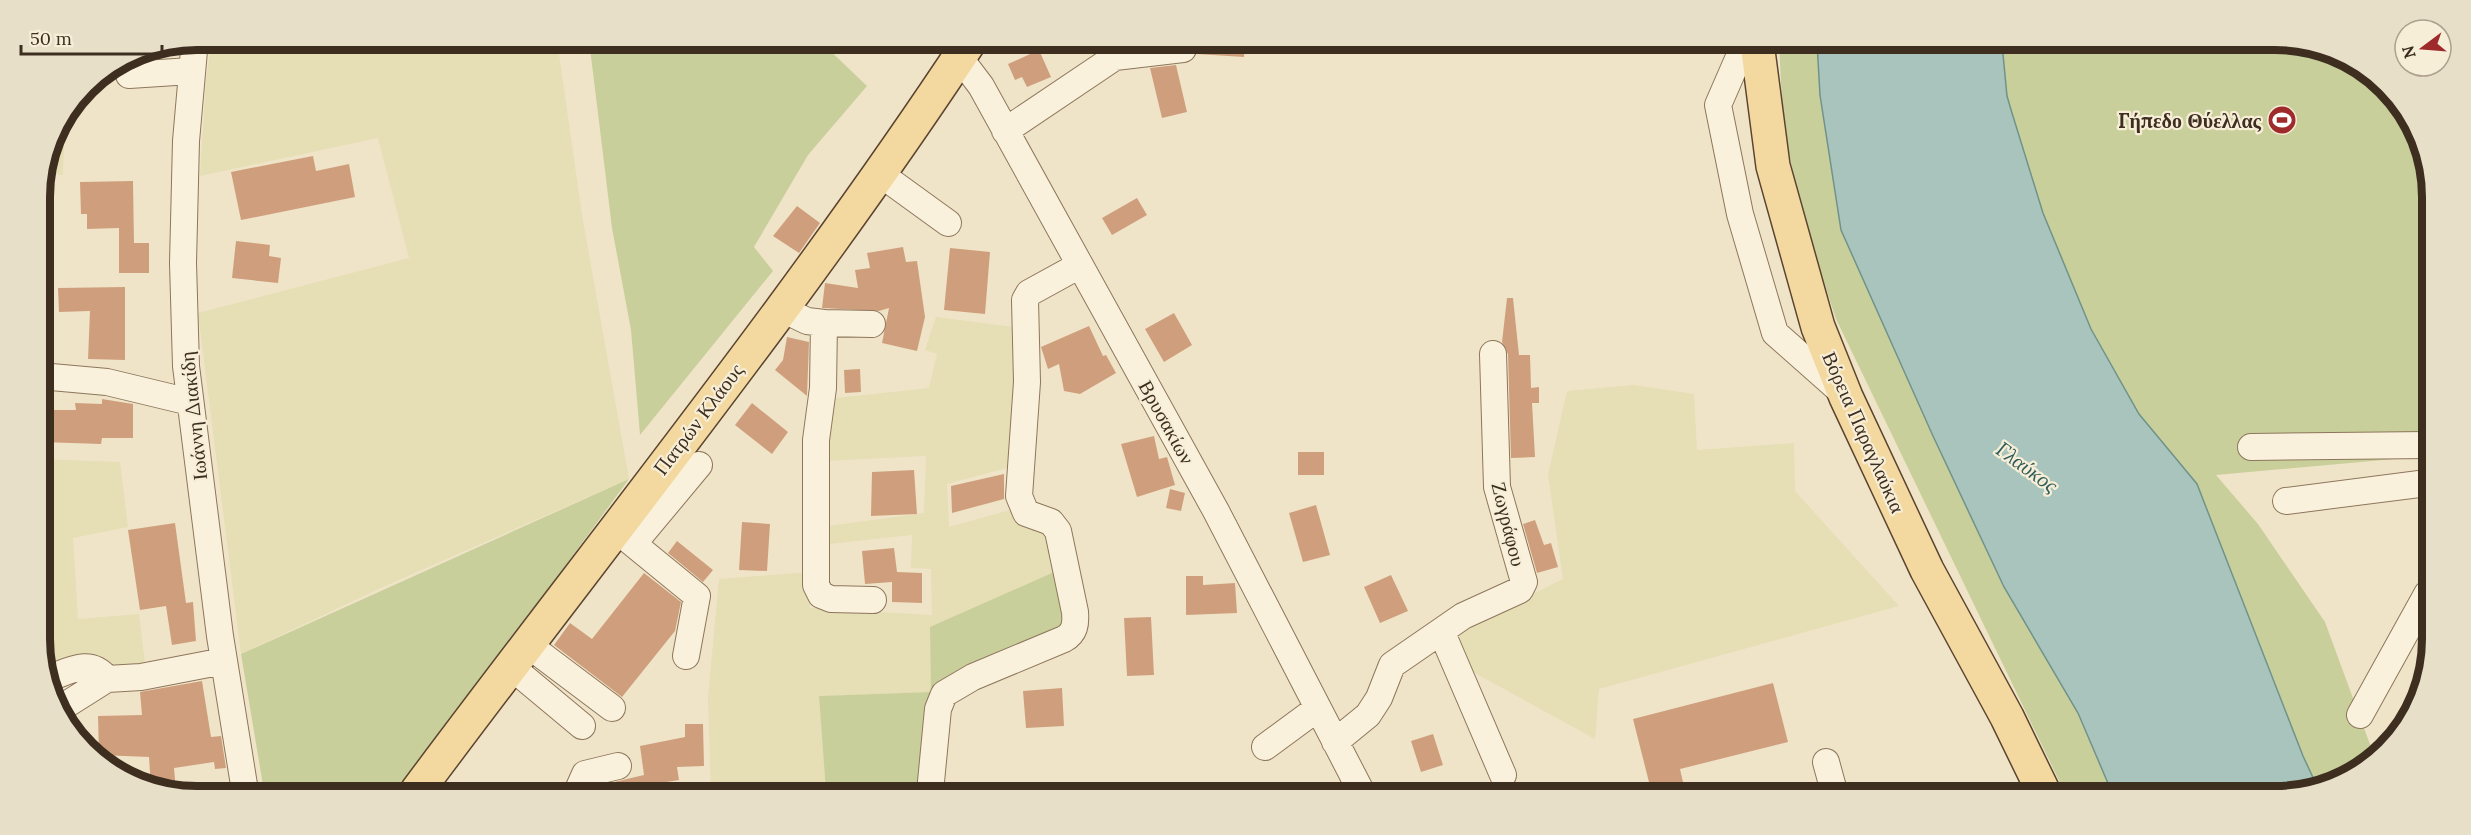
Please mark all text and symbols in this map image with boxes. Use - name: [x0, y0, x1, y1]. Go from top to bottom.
- scale bar: [21, 18, 162, 56]
- north arrow: [2393, 18, 2453, 78]
- text: 50 m: [30, 27, 72, 50]
- text: N: [2397, 43, 2420, 61]
- sports icon: Γήπεδο Θύελλας: [2266, 104, 2298, 136]
- place label: Γήπεδο Θύελλας: [2118, 108, 2262, 133]
- street label: Βόρεια Παραγλαύκια: [1817, 348, 1911, 517]
- street label: Ιωάννη Διακίδη: [174, 350, 212, 482]
- street label: Πατρών Κλάους: [648, 358, 748, 480]
- street label: Βρυσακίων: [1134, 376, 1200, 468]
- water label: Γλαύκος: [1991, 435, 2064, 499]
- street label: Ζωγράφου: [1486, 479, 1532, 569]

